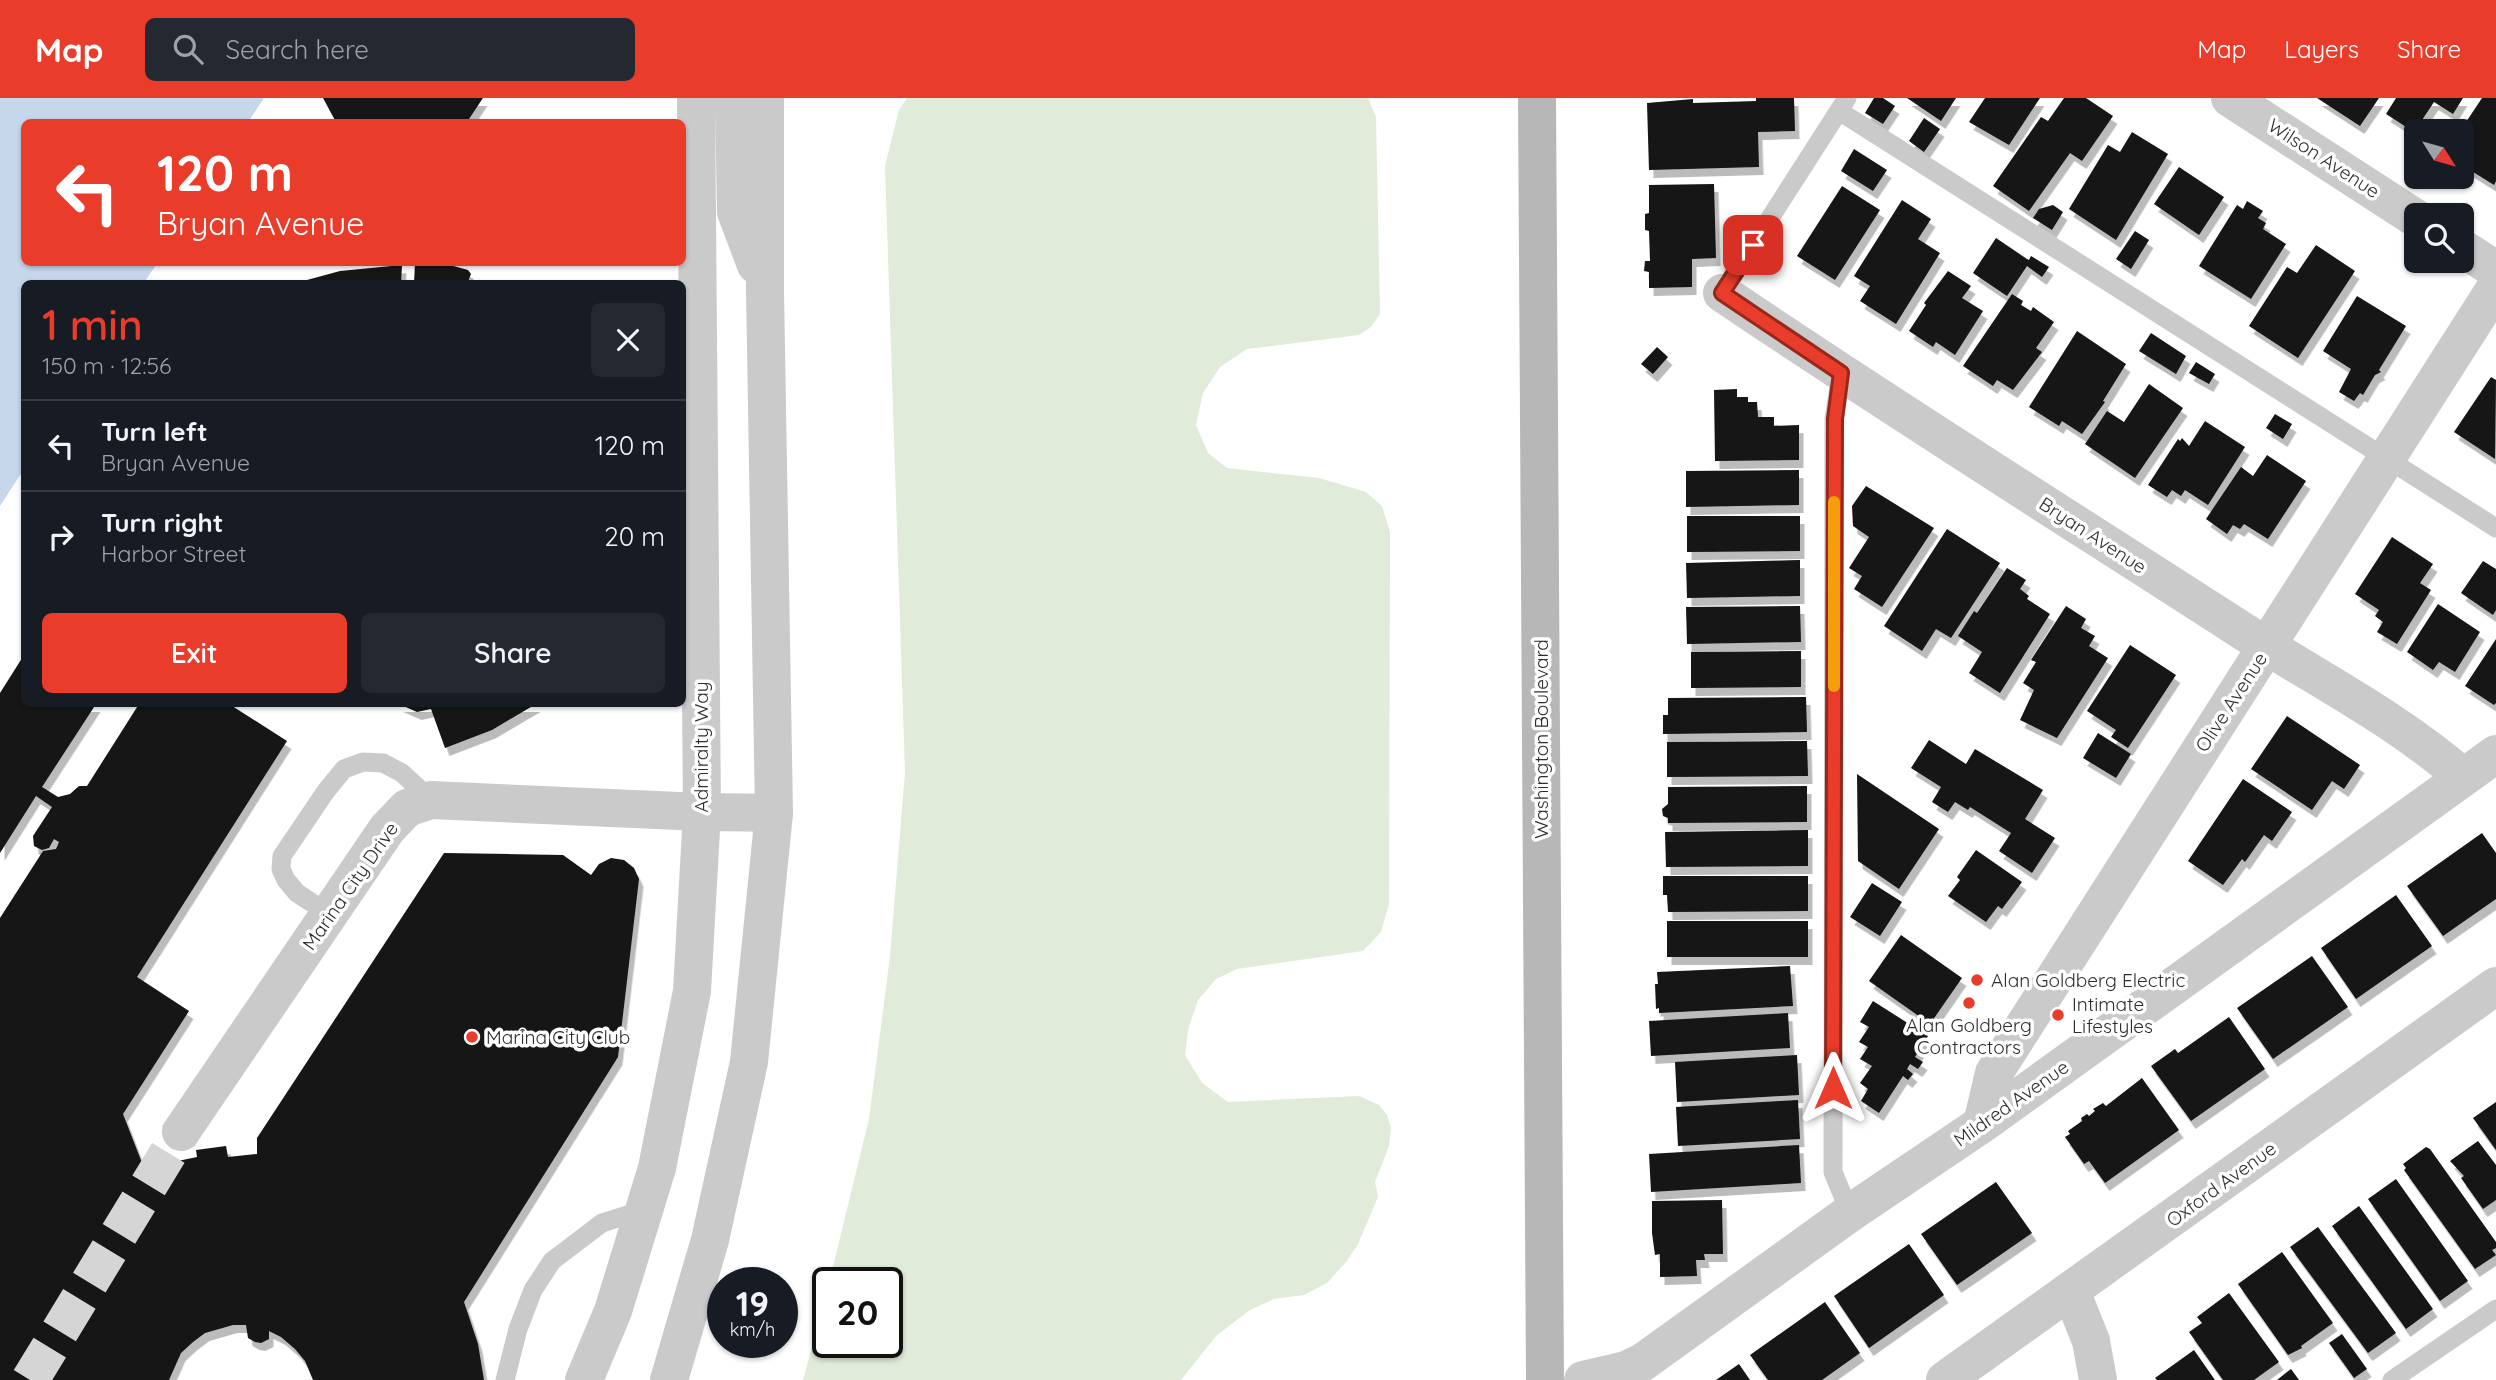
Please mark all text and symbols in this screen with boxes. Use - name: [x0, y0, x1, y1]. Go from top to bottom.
- search box: [145, 18, 635, 81]
- text: Map: [35, 29, 103, 70]
- icon: search: [169, 30, 207, 68]
- text: Search here: [225, 33, 369, 66]
- text: Map: [2197, 34, 2246, 64]
- text: Layers: [2284, 34, 2359, 64]
- text: Share: [2397, 34, 2461, 64]
- street label: Wilson Avenue: [2264, 113, 2384, 203]
- north arrow: [2404, 119, 2474, 189]
- map controls: [2404, 119, 2474, 273]
- text: 120 m: [157, 142, 293, 203]
- icon: left: [42, 147, 133, 238]
- text: Bryan Avenue: [157, 203, 364, 243]
- button: search: [2404, 203, 2474, 273]
- pin: [1723, 215, 1783, 275]
- icon: arrive: [1734, 226, 1772, 264]
- text: 1 min: [42, 298, 143, 351]
- button: close: [591, 303, 665, 377]
- text: 150 m · 12:56: [42, 351, 172, 380]
- text: Turn left: [101, 415, 208, 448]
- icon: left: [42, 427, 80, 465]
- text: 120 m: [595, 429, 665, 462]
- text: Bryan Avenue: [101, 448, 250, 477]
- street label: Bryan Avenue: [2035, 491, 2151, 579]
- text: Turn right: [101, 506, 223, 539]
- icon: right: [42, 518, 80, 556]
- text: 20 m: [604, 520, 665, 553]
- text: Harbor Street: [101, 539, 246, 568]
- button: Exit: [42, 613, 347, 693]
- button: Share: [361, 613, 665, 693]
- street label: Washington Boulevard: [1529, 639, 1553, 839]
- street label: Olive Avenue: [2190, 648, 2272, 756]
- street label: Admiralty Way: [689, 681, 713, 813]
- street label: Marina City Drive: [297, 817, 403, 955]
- place label: Alan Goldberg Electric: [1991, 968, 2185, 992]
- marker: Alan Goldberg Electric: [1969, 972, 1985, 988]
- place label: Intimate Lifestyles: [2072, 992, 2153, 1038]
- marker: Alan Goldberg Contractors: [1961, 995, 1977, 1011]
- marker: Intimate Lifestyles: [2050, 1007, 2066, 1023]
- place label: Alan Goldberg Contractors: [1906, 1013, 2032, 1059]
- place label: Marina City Club: [486, 1025, 630, 1049]
- marker: Marina City Club: [464, 1029, 480, 1045]
- position arrow: [1796, 1051, 1870, 1125]
- street label: Mildred Avenue: [1949, 1055, 2073, 1151]
- street label: Oxford Avenue: [2161, 1136, 2281, 1232]
- speed limit sign: 20: [812, 1267, 903, 1358]
- text: 19: [736, 1281, 769, 1325]
- text: km/h: [730, 1318, 775, 1341]

